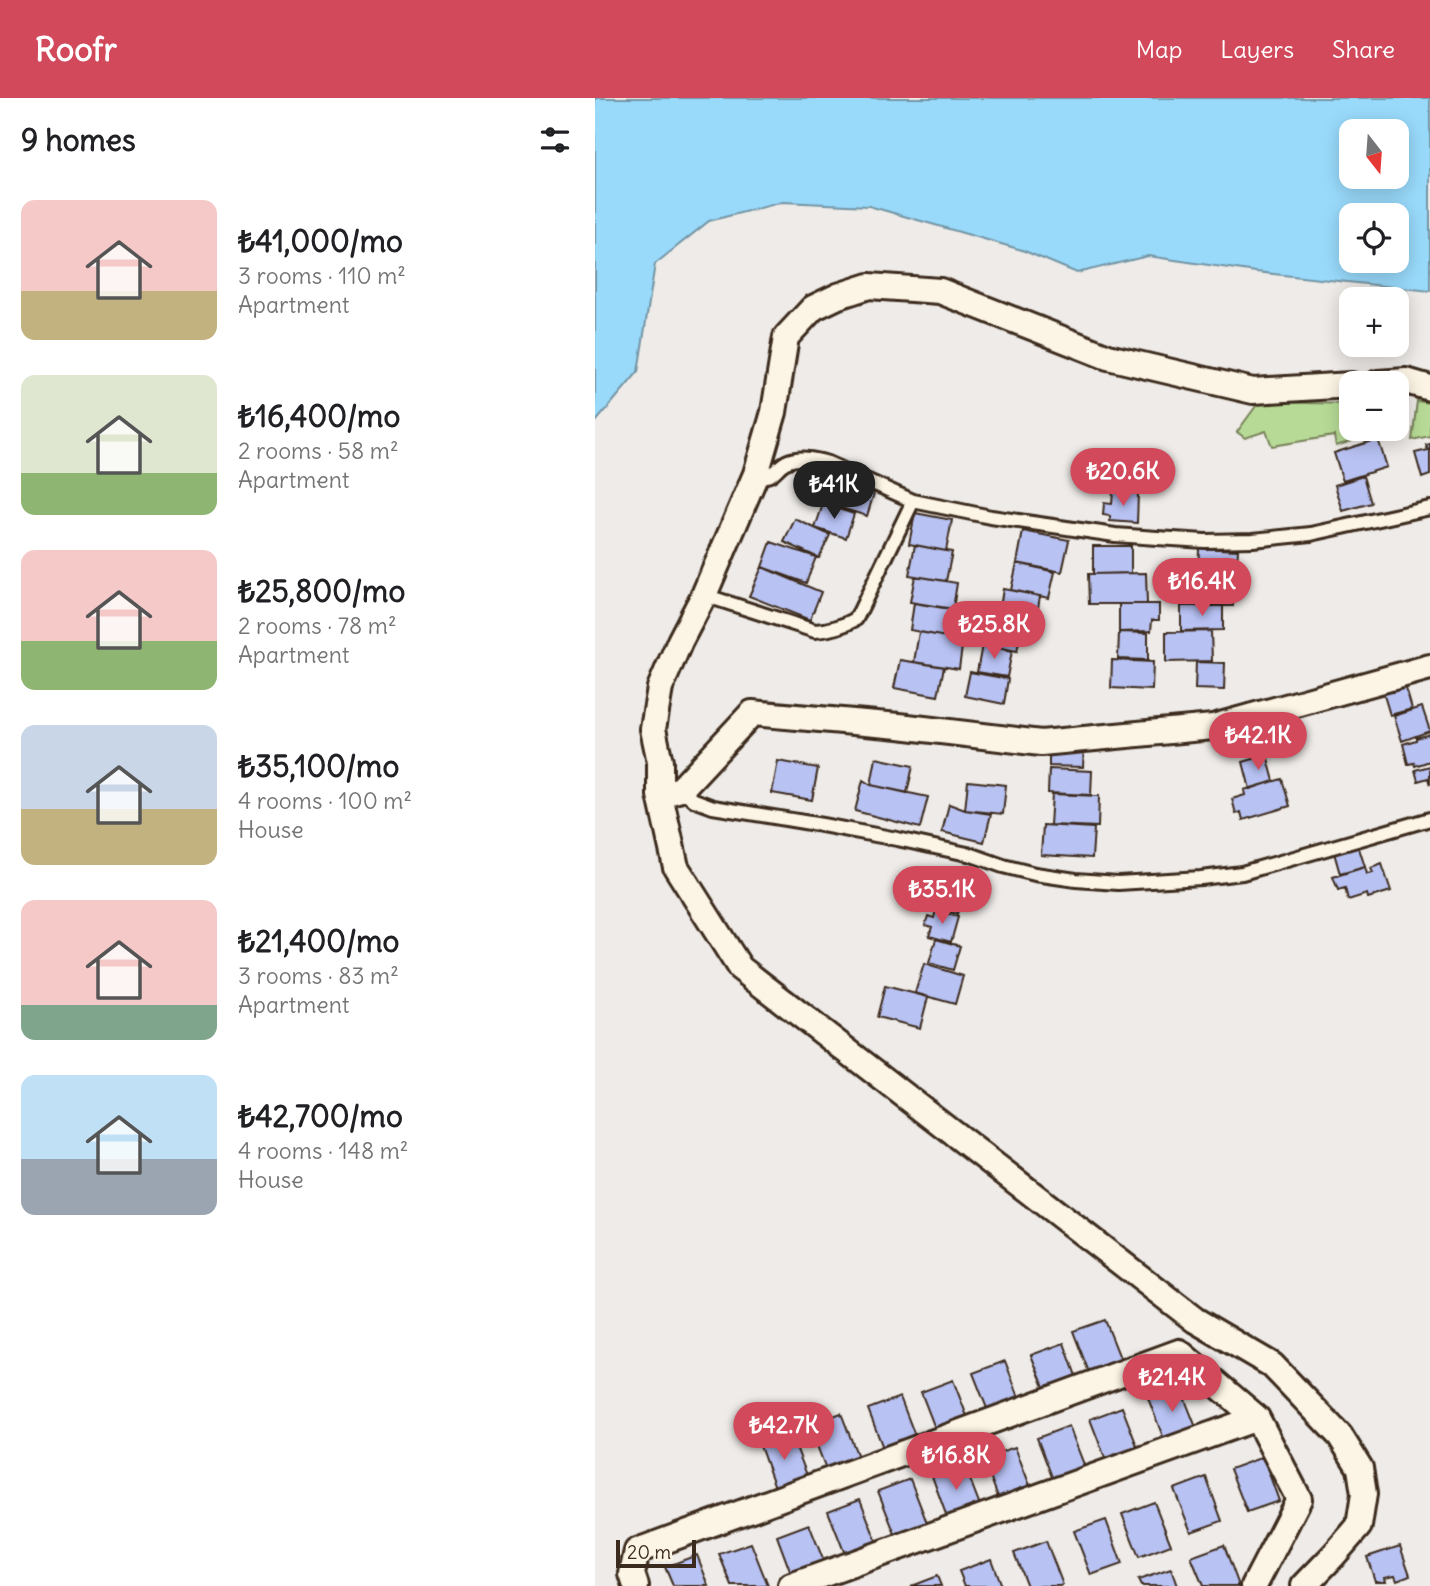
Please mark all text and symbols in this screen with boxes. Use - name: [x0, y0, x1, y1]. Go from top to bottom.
- text: Roofr: [35, 28, 117, 70]
- text: Map: [1136, 34, 1182, 64]
- text: Layers: [1220, 34, 1294, 64]
- text: Share: [1332, 34, 1395, 64]
- north arrow: [1339, 119, 1409, 189]
- map controls: [1339, 119, 1409, 441]
- text: 9 homes: [21, 121, 136, 159]
- icon: filters: [536, 121, 574, 159]
- button: locate: [1339, 203, 1409, 273]
- text: ₺41,000/mo: [238, 222, 403, 260]
- icon: home: [77, 228, 161, 312]
- text: 3 rooms · 110 m²: [238, 261, 406, 290]
- button: +: [1339, 287, 1409, 357]
- text: Apartment: [238, 290, 350, 319]
- button: −: [1339, 371, 1409, 441]
- text: ₺16,400/mo: [238, 397, 400, 435]
- icon: home: [77, 403, 161, 487]
- text: 2 rooms · 58 m²: [238, 436, 399, 465]
- pin: ₺20.6K: [1066, 448, 1180, 508]
- text: ₺20.6K: [1086, 456, 1160, 485]
- pin: ₺41K: [793, 462, 875, 521]
- text: Apartment: [238, 465, 350, 494]
- text: ₺41K: [809, 469, 859, 498]
- pin: ₺16.4K: [1145, 559, 1259, 618]
- text: ₺16.4K: [1168, 566, 1236, 595]
- text: ₺25,800/mo: [238, 572, 405, 610]
- icon: home: [77, 578, 161, 662]
- pin: ₺25.8K: [937, 602, 1051, 661]
- text: ₺25.8K: [958, 609, 1030, 638]
- text: 2 rooms · 78 m²: [238, 611, 397, 640]
- text: Apartment: [238, 640, 350, 669]
- pin: ₺42.1K: [1201, 712, 1315, 772]
- text: ₺42.1K: [1225, 720, 1291, 749]
- text: ₺35,100/mo: [238, 747, 399, 785]
- icon: home: [77, 753, 161, 837]
- text: 4 rooms · 100 m²: [238, 786, 412, 815]
- text: House: [238, 815, 304, 844]
- pin: ₺35.1K: [885, 866, 999, 926]
- text: ₺35.1K: [909, 874, 975, 903]
- text: ₺21,400/mo: [238, 922, 399, 960]
- icon: home: [77, 928, 161, 1012]
- text: 3 rooms · 83 m²: [238, 961, 399, 990]
- text: Apartment: [238, 990, 350, 1019]
- text: ₺42,700/mo: [238, 1097, 403, 1135]
- icon: home: [77, 1103, 161, 1187]
- text: 4 rooms · 148 m²: [238, 1136, 408, 1165]
- text: House: [238, 1165, 304, 1194]
- pin: ₺21.4K: [1115, 1354, 1229, 1414]
- text: ₺21.4K: [1139, 1362, 1205, 1391]
- pin: ₺42.7K: [727, 1402, 841, 1462]
- text: ₺42.7K: [749, 1410, 819, 1439]
- pin: ₺16.8K: [899, 1432, 1013, 1492]
- text: ₺16.8K: [922, 1440, 990, 1469]
- scale bar: [616, 1537, 697, 1569]
- text: 20 m: [627, 1540, 671, 1564]

